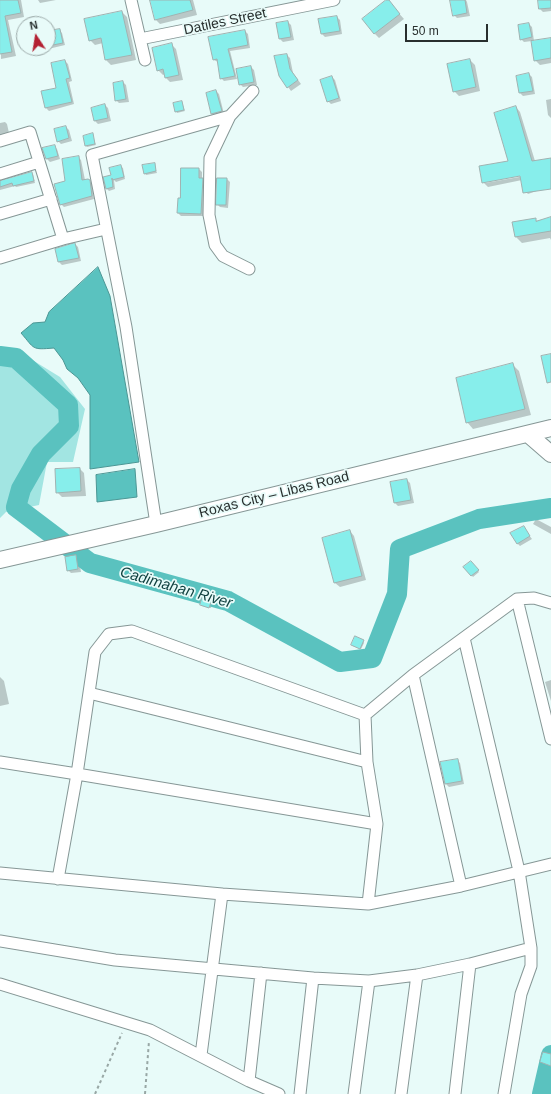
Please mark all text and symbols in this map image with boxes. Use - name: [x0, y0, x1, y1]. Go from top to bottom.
- street label: Datiles Street: [182, 5, 268, 39]
- north arrow: [16, 16, 56, 56]
- scale bar: [407, 16, 490, 42]
- text: N: [29, 19, 39, 32]
- text: 50 m: [412, 24, 439, 38]
- street label: Roxas City – Libas Road: [197, 468, 351, 522]
- water label: Cadimahan River: [118, 563, 234, 613]

